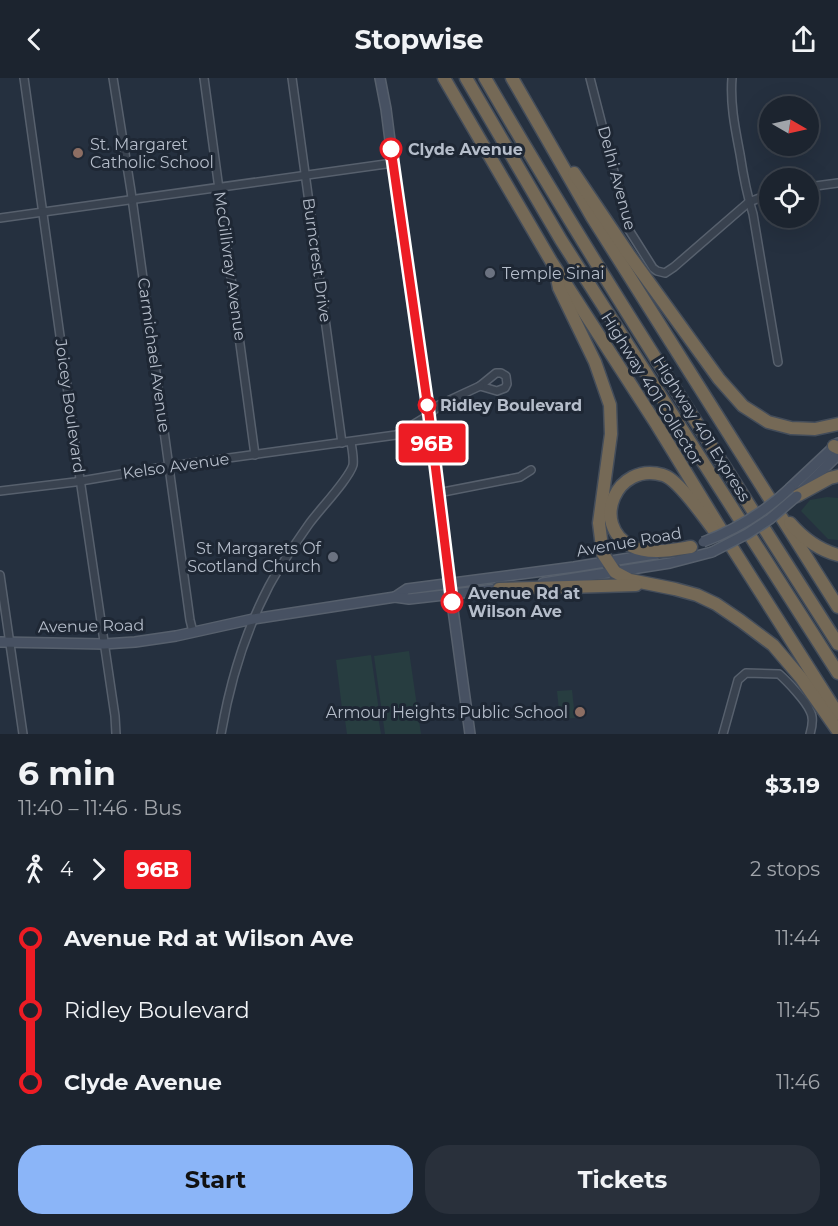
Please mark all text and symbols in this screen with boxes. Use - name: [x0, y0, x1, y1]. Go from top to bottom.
- icon: back: [18, 23, 51, 56]
- text: Stopwise: [354, 23, 484, 56]
- icon: share: [787, 23, 820, 56]
- north arrow: [759, 96, 819, 156]
- map controls: [759, 96, 819, 228]
- street label: Delhi Avenue: [594, 124, 640, 232]
- place label: St. Margaret Catholic School: [90, 135, 214, 172]
- marker: Clyde Avenue: [380, 138, 402, 160]
- place label: Clyde Avenue: [408, 140, 523, 159]
- marker: St. Margaret Catholic School: [71, 146, 85, 160]
- button: locate: [759, 168, 819, 228]
- street label: McGillivray Avenue: [210, 190, 250, 342]
- street label: Burncrest Drive: [299, 197, 335, 323]
- place label: Temple Sinai: [502, 264, 605, 283]
- marker: Temple Sinai: [483, 266, 497, 280]
- street label: Carmichael Avenue: [134, 276, 174, 434]
- street label: Highway 401 Collector: [597, 309, 707, 469]
- street label: Joicey Boulevard: [51, 337, 89, 474]
- street label: Highway 401 Express: [650, 353, 754, 505]
- marker: Ridley Boulevard: [418, 396, 436, 414]
- place label: Ridley Boulevard: [440, 396, 582, 415]
- line badge: 96B: [398, 424, 466, 463]
- text: 96B: [411, 431, 453, 456]
- street label: Kelso Avenue: [122, 449, 230, 483]
- street label: Avenue Road: [575, 523, 683, 561]
- place label: St Margarets Of Scotland Church: [187, 539, 322, 576]
- marker: St Margarets Of Scotland Church: [326, 550, 340, 564]
- place label: Avenue Rd at Wilson Ave: [467, 584, 580, 621]
- marker: Avenue Rd at Wilson Ave: [441, 591, 463, 613]
- street label: Avenue Road: [38, 616, 144, 636]
- place label: Armour Heights Public School: [326, 703, 568, 722]
- marker: Armour Heights Public School: [573, 705, 587, 719]
- text: 6 min: [18, 753, 116, 793]
- text: $3.19: [765, 772, 820, 799]
- text: 11:40 – 11:46 · Bus: [18, 796, 182, 820]
- icon: walk: [18, 853, 51, 886]
- icon: forward: [82, 853, 115, 886]
- text: 4: [60, 857, 73, 881]
- text: 96B: [136, 857, 179, 882]
- text: 2 stops: [750, 857, 820, 881]
- text: Avenue Rd at Wilson Ave: [64, 925, 354, 952]
- text: 11:44: [775, 926, 820, 950]
- text: Ridley Boulevard: [64, 997, 250, 1024]
- text: 11:45: [777, 998, 820, 1022]
- text: Clyde Avenue: [64, 1069, 222, 1096]
- text: 11:46: [776, 1070, 820, 1094]
- button: Start: [18, 1145, 413, 1214]
- button: Tickets: [425, 1145, 820, 1214]

